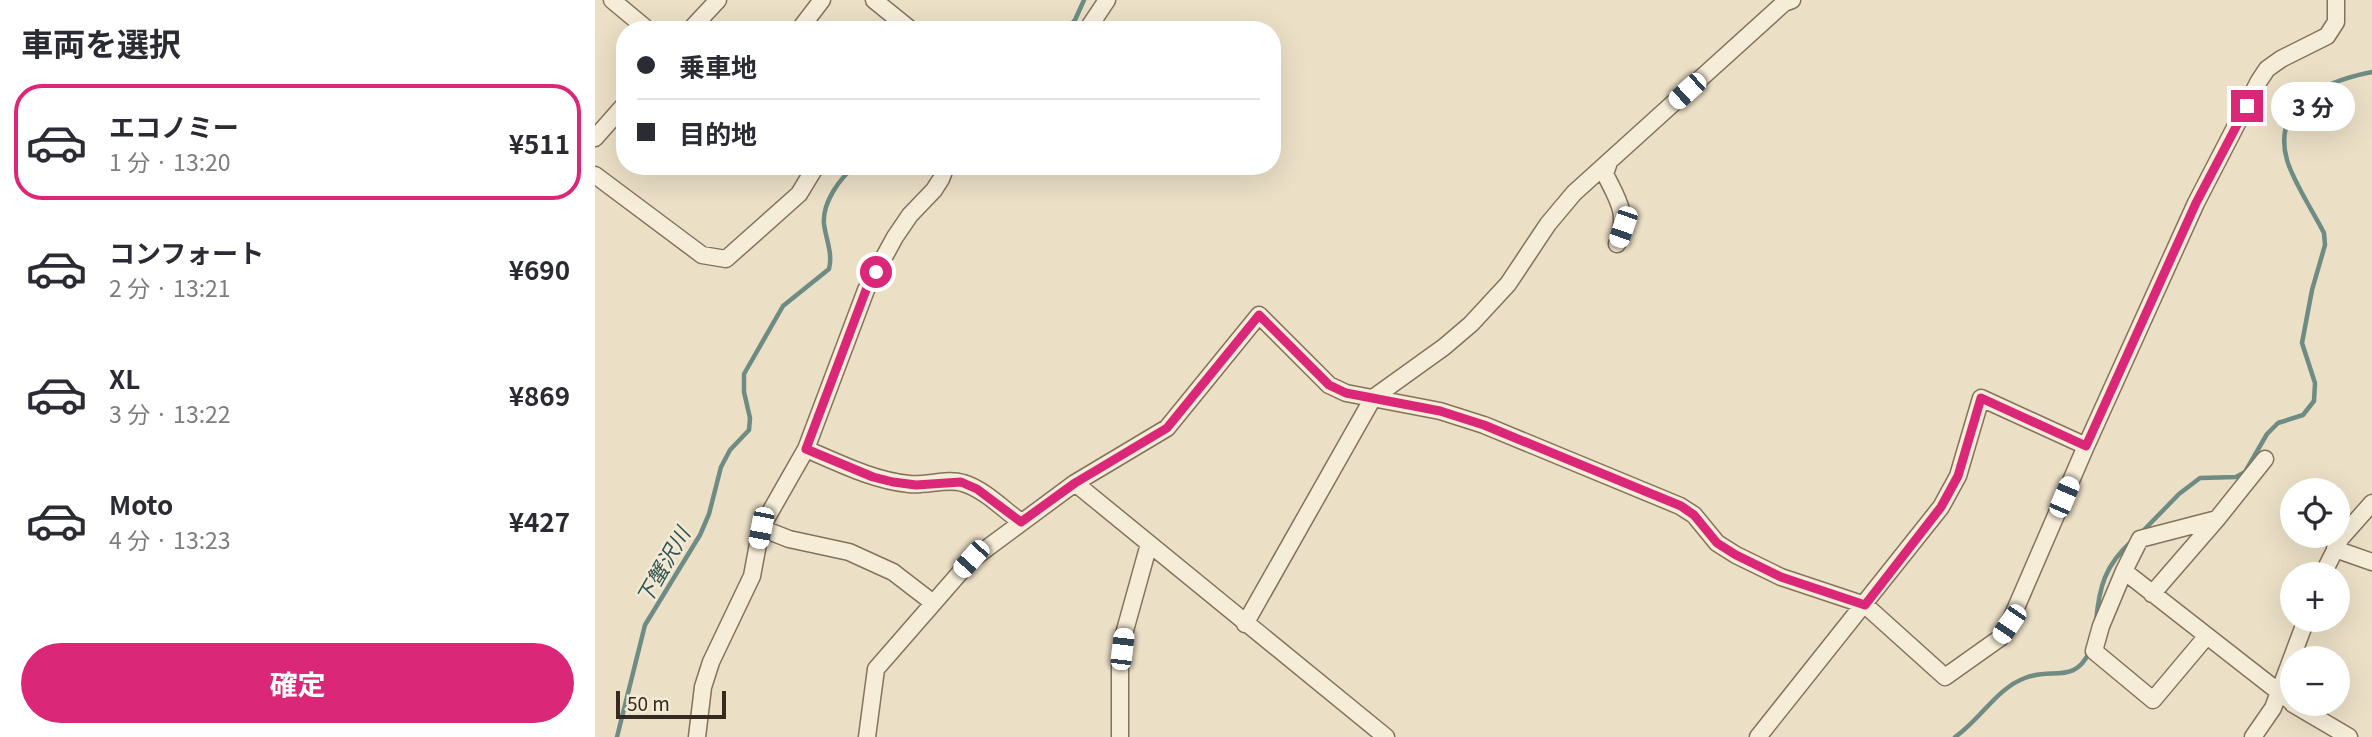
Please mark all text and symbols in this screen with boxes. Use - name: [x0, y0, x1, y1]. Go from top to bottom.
- text: 車両を選択: [21, 19, 181, 65]
- text: 乗車地: [679, 47, 757, 84]
- car: [1665, 69, 1710, 113]
- callout: 3 分: [2271, 82, 2355, 130]
- text: 3 分: [2292, 89, 2334, 123]
- route end: [2231, 90, 2263, 122]
- text: エコノミー: [109, 107, 239, 144]
- icon: car: [25, 111, 88, 174]
- text: 目的地: [679, 114, 757, 151]
- text: ¥511: [509, 124, 570, 161]
- text: 1 分 · 13:20: [109, 144, 231, 178]
- car: [1607, 204, 1640, 250]
- text: コンフォート: [109, 233, 264, 270]
- icon: car: [25, 237, 88, 300]
- text: ¥690: [509, 250, 570, 287]
- route start: [860, 256, 892, 288]
- text: 2 分 · 13:21: [109, 270, 231, 304]
- text: XL: [109, 359, 140, 396]
- icon: car: [25, 363, 88, 426]
- text: ¥869: [509, 376, 570, 413]
- text: 3 分 · 13:22: [109, 396, 231, 430]
- car: [2047, 474, 2082, 520]
- map controls: [2280, 478, 2350, 716]
- button: locate: [2280, 478, 2350, 548]
- text: Moto: [109, 485, 173, 522]
- icon: car: [25, 489, 88, 552]
- text: ¥427: [509, 502, 570, 539]
- car: [747, 505, 776, 551]
- water label: 下蟹沢川: [628, 519, 697, 609]
- text: 4 分 · 13:23: [109, 522, 231, 556]
- car: [950, 536, 993, 582]
- button: +: [2280, 562, 2350, 632]
- car: [1989, 601, 2030, 647]
- car: [1110, 627, 1135, 671]
- button: 確定: [21, 643, 574, 723]
- button: −: [2280, 646, 2350, 716]
- scale bar: [616, 688, 726, 720]
- text: 50 m: [627, 689, 670, 716]

